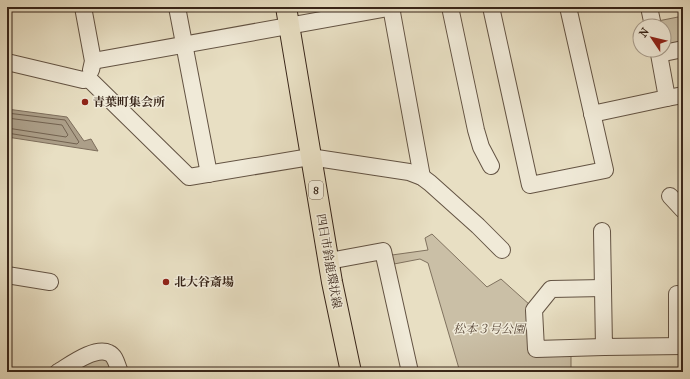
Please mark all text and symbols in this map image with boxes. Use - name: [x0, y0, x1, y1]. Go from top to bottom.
- north arrow: [632, 18, 672, 58]
- text: N: [636, 25, 652, 40]
- place label: 青葉町集会所: [93, 95, 165, 109]
- marker: 青葉町集会所: [80, 97, 90, 107]
- road number: 8: [309, 181, 323, 199]
- street label: 四日市鈴鹿環状線: [314, 213, 344, 309]
- place label: 北大谷斎場: [174, 275, 234, 289]
- marker: 北大谷斎場: [161, 277, 171, 287]
- park label: 松本３号公園: [453, 322, 527, 336]

